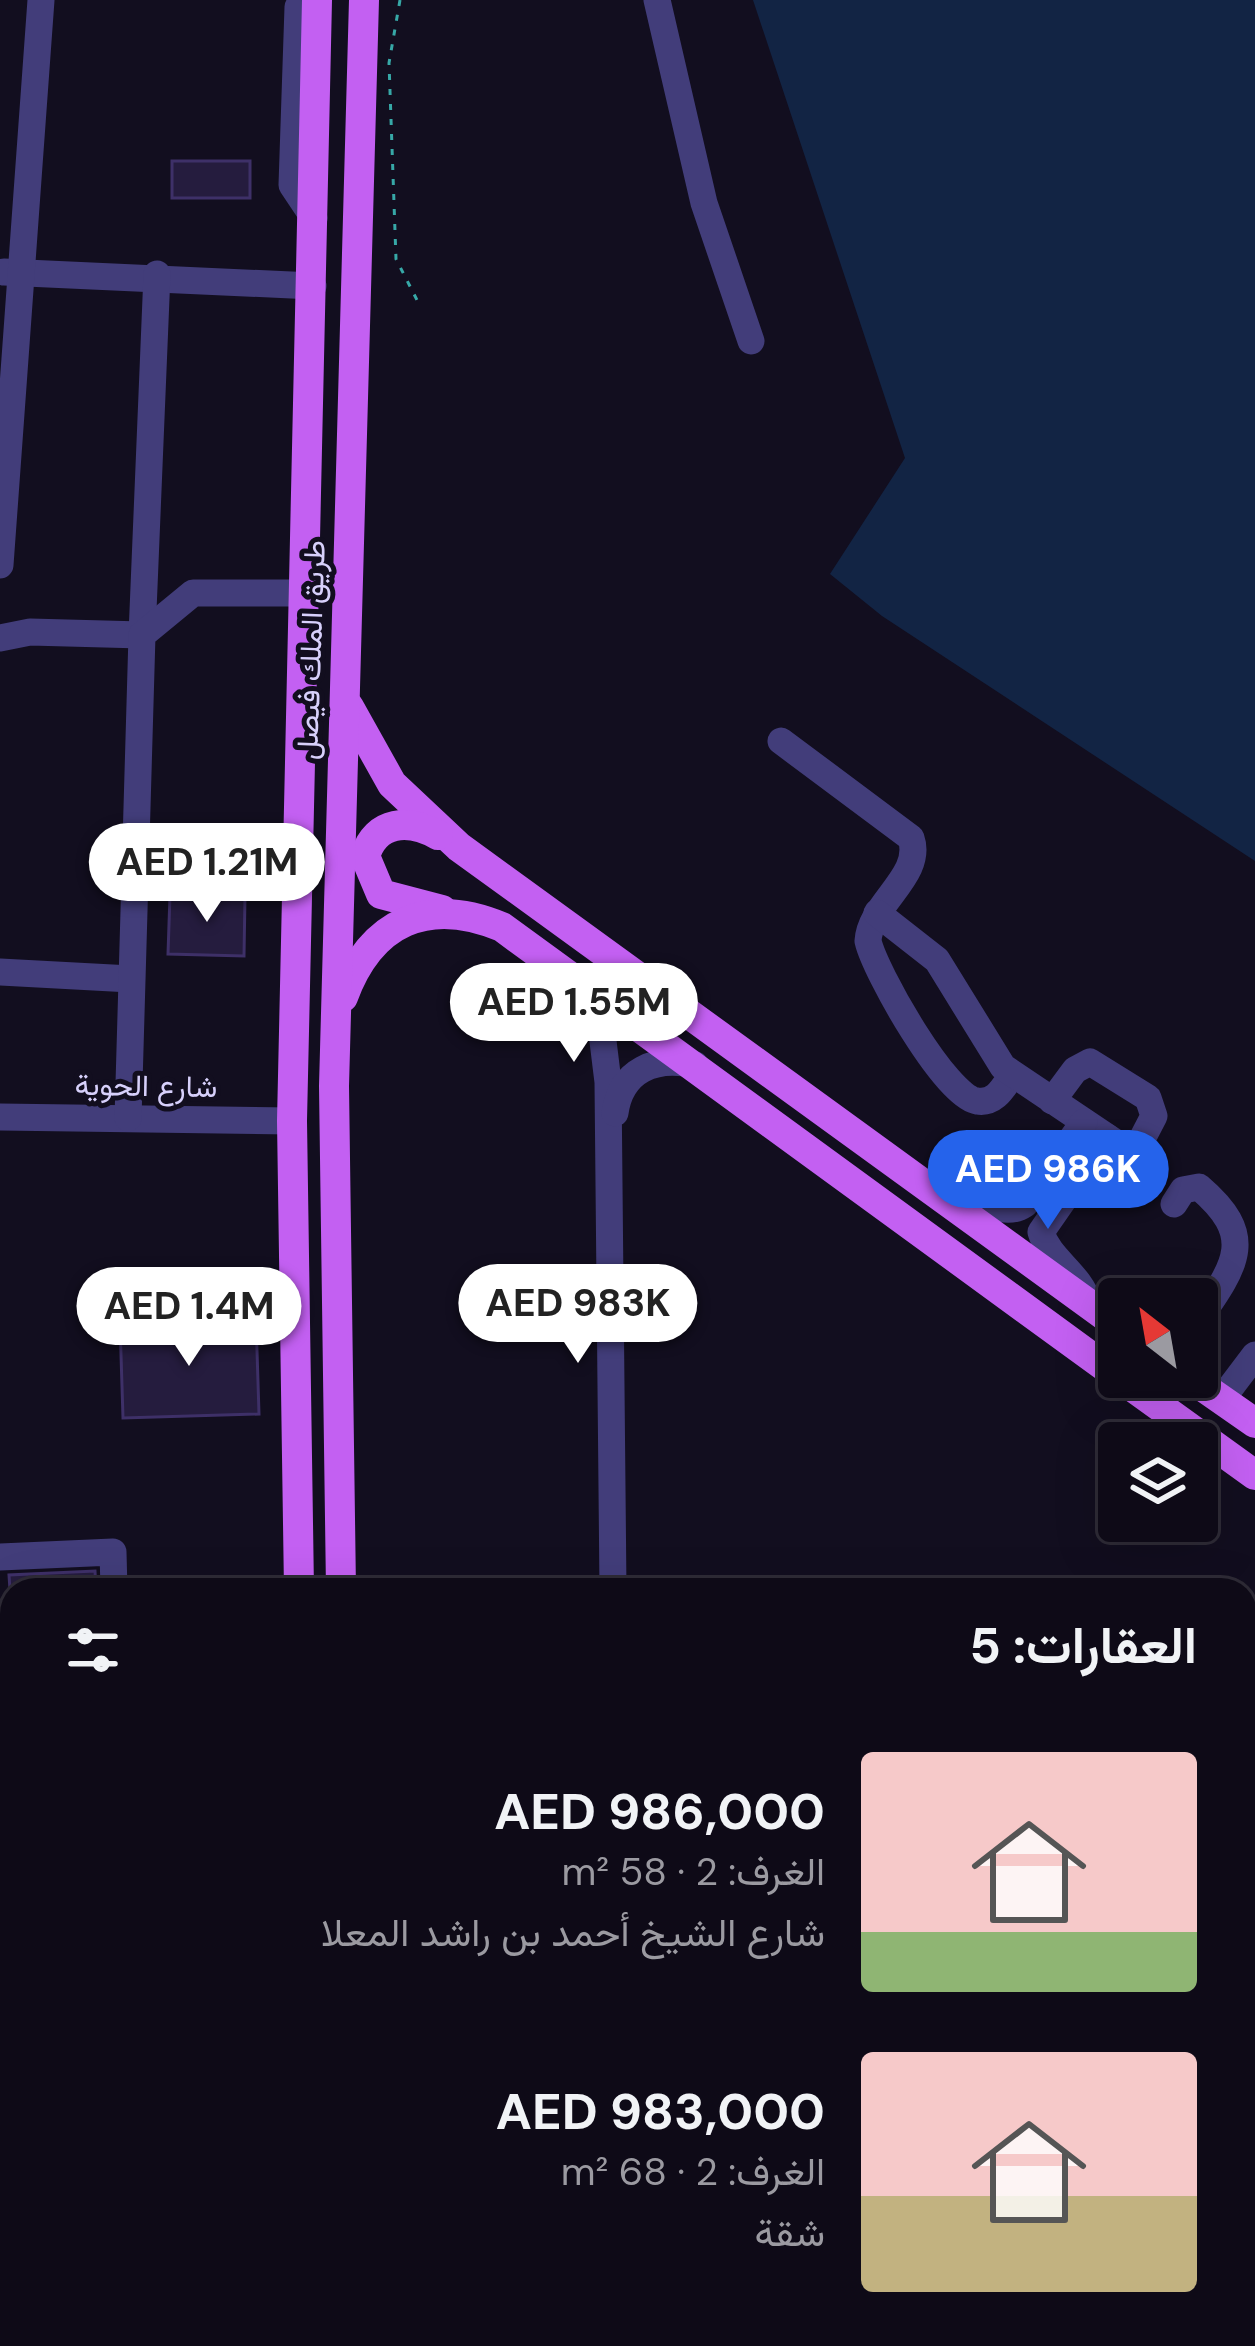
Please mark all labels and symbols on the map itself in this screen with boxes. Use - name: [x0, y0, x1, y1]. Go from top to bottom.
- street label: طريق الملك فيصل: [287, 540, 334, 760]
- pin: AED 1.21M: [70, 823, 344, 925]
- pin: AED 1.55M: [437, 963, 711, 1065]
- street label: شارع الحوية: [74, 1065, 218, 1107]
- pin: AED 986K: [924, 1130, 1172, 1232]
- pin: AED 983K: [454, 1264, 702, 1366]
- pin: AED 1.4M: [65, 1267, 313, 1369]
- north arrow: [1098, 1278, 1218, 1398]

